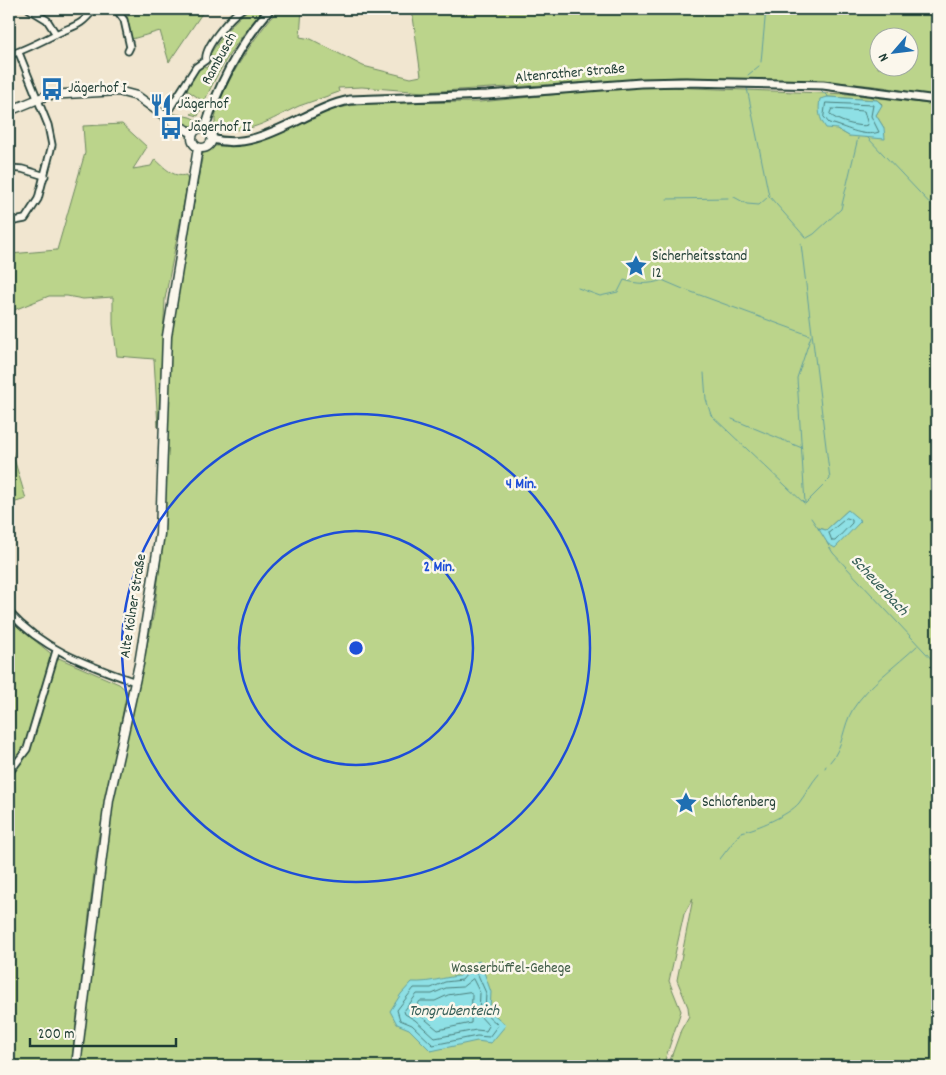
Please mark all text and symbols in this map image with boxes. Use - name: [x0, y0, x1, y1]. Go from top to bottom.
- north arrow: [868, 28, 918, 78]
- street label: Rambusch: [197, 29, 243, 89]
- text: N: [874, 49, 895, 65]
- street label: Altenrather Straße: [514, 58, 626, 90]
- bus stop icon: Jägerhof I: [39, 76, 65, 102]
- place label: Jägerhof I: [68, 78, 127, 100]
- restaurant icon: Jägerhof: [148, 92, 174, 118]
- place label: Jägerhof: [178, 94, 229, 116]
- bus stop icon: Jägerhof II: [158, 115, 184, 141]
- place label: Jägerhof II: [188, 117, 252, 139]
- place label: Sicherheitsstand 12: [652, 246, 747, 285]
- place icon: Sicherheitsstand 12: [623, 253, 649, 279]
- text: 4 Min.: [506, 474, 537, 496]
- water label: Scheuerbach: [845, 550, 914, 622]
- street label: Alte Kölner Straße: [115, 552, 153, 660]
- text: 2 Min.: [424, 557, 455, 579]
- centre of rings: [347, 639, 365, 657]
- place icon: Schlofenberg: [673, 790, 699, 816]
- place label: Schlofenberg: [702, 792, 776, 814]
- park label: Wasserbüffel-Gehege: [451, 958, 571, 980]
- water label: Tongrubenteich: [409, 1000, 500, 1023]
- scale bar: [30, 1015, 176, 1047]
- text: 200 m: [38, 1024, 75, 1046]

